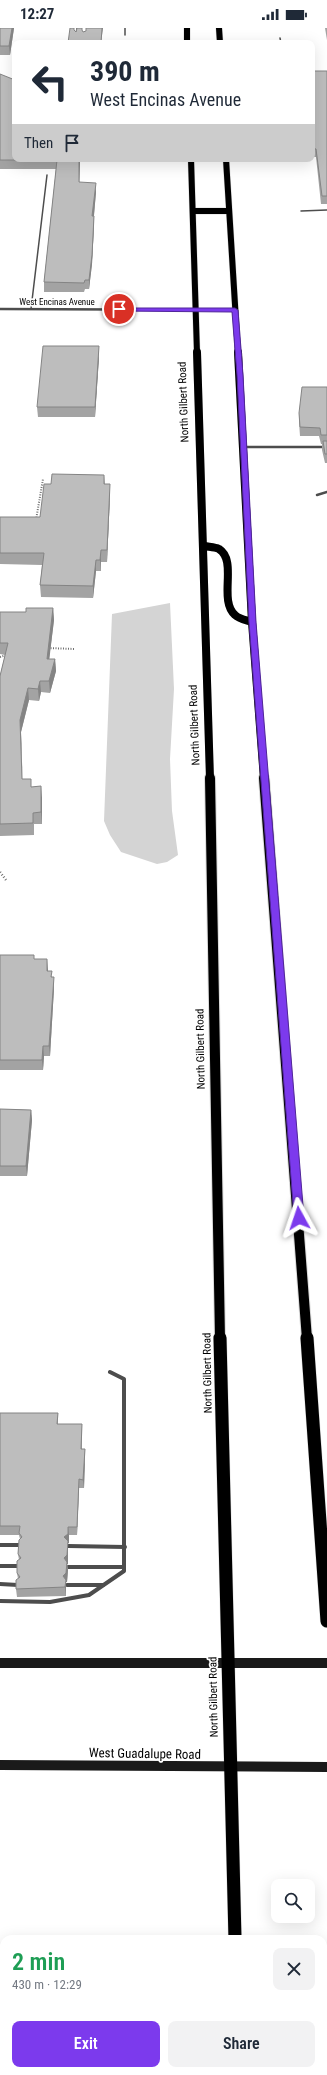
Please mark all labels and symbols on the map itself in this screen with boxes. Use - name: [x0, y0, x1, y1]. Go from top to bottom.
- pin: [102, 292, 136, 326]
- street label: West Encinas Avenue: [19, 297, 95, 307]
- street label: North Gilbert Road: [176, 361, 191, 443]
- street label: North Gilbert Road: [187, 684, 202, 766]
- street label: North Gilbert Road: [193, 1009, 208, 1089]
- position arrow: [278, 1197, 320, 1239]
- street label: North Gilbert Road: [200, 1333, 215, 1413]
- street label: North Gilbert Road: [206, 1657, 221, 1737]
- street label: West Guadalupe Road: [89, 1745, 201, 1762]

